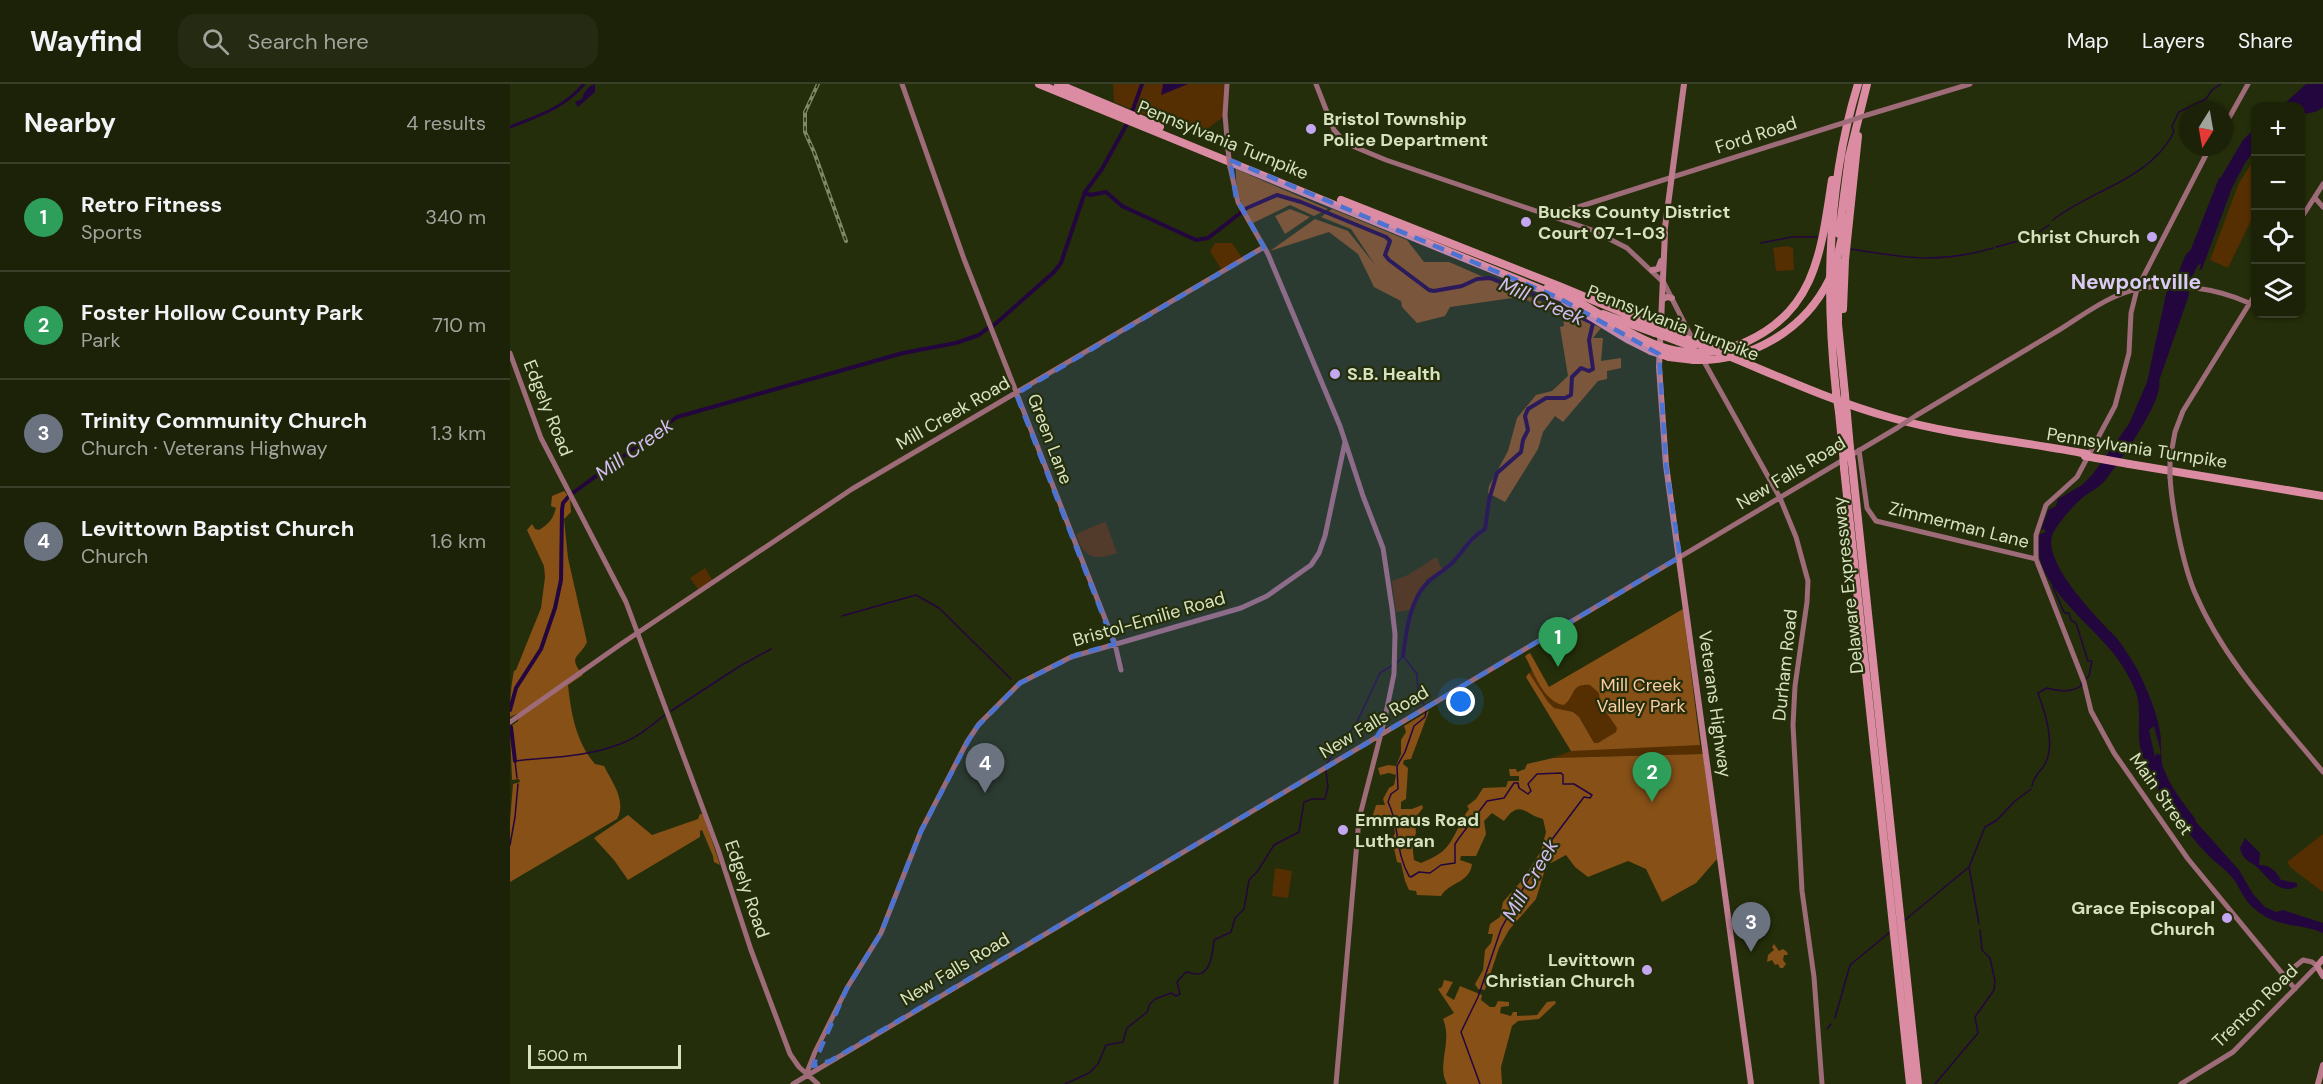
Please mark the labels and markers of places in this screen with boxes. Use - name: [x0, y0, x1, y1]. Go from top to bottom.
- place label: Bristol Township Police Department: [1323, 107, 1488, 152]
- marker: Bristol Township Police Department: [1304, 122, 1318, 136]
- place label: Bucks County District Court 07-1-03: [1538, 200, 1730, 245]
- marker: Bucks County District Court 07-1-03: [1519, 215, 1533, 229]
- place label: Christ Church: [2017, 225, 2140, 249]
- marker: Christ Church: [2145, 230, 2159, 244]
- place label: S.B. Health: [1347, 362, 1441, 386]
- marker: S.B. Health: [1328, 367, 1342, 381]
- pin: 1: [1538, 618, 1578, 667]
- pin: 4: [966, 744, 1004, 793]
- pin: 2: [1632, 752, 1672, 802]
- place label: Emmaus Road Lutheran: [1355, 808, 1479, 853]
- marker: Emmaus Road Lutheran: [1336, 823, 1350, 837]
- place label: Grace Episcopal Church: [2071, 896, 2215, 941]
- pin: 3: [1732, 902, 1770, 952]
- marker: Grace Episcopal Church: [2220, 911, 2234, 925]
- place label: Levittown Christian Church: [1486, 948, 1635, 993]
- marker: Levittown Christian Church: [1640, 963, 1654, 977]

